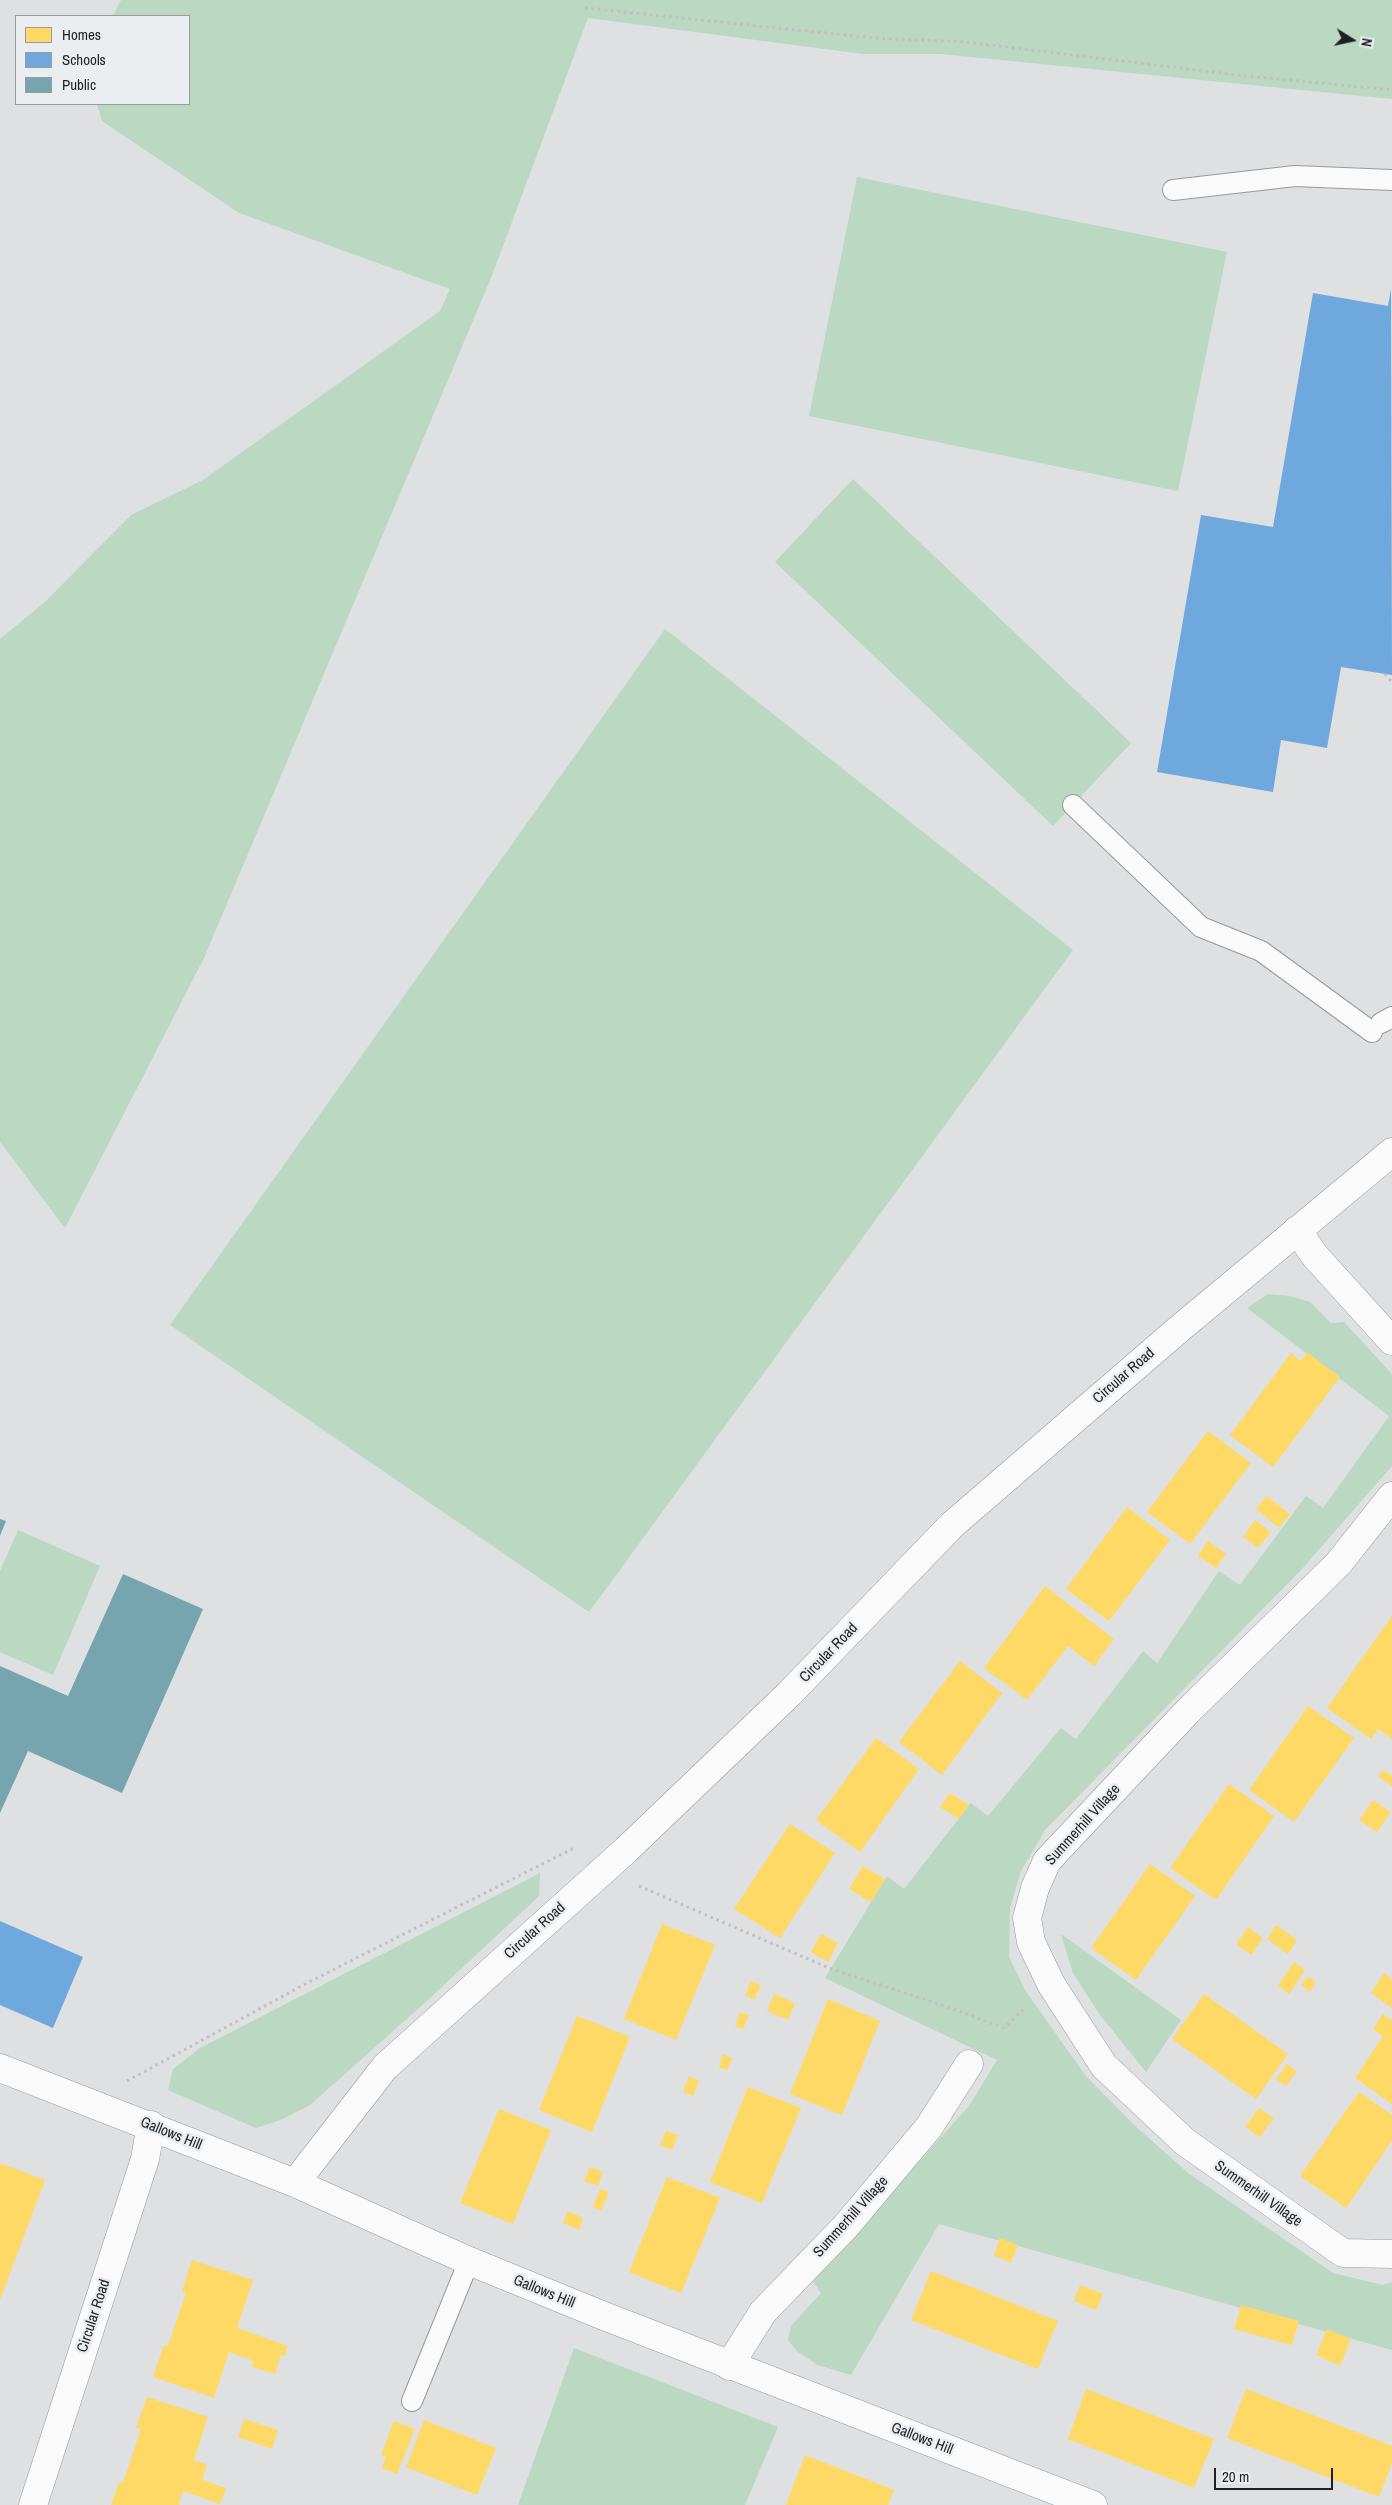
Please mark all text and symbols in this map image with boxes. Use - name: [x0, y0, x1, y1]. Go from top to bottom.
- legend: [15, 15, 190, 105]
- north arrow: [1327, 15, 1377, 65]
- text: Homes: [62, 24, 101, 45]
- text: N: [1357, 37, 1376, 48]
- text: Schools: [62, 49, 106, 70]
- text: Public: [62, 74, 96, 95]
- street label: Circular Road: [1089, 1344, 1159, 1408]
- street label: Circular Road: [796, 1619, 862, 1687]
- street label: Summerhill Village: [1042, 1781, 1124, 1869]
- street label: Circular Road: [501, 1899, 569, 1963]
- street label: Gallows Hill: [138, 2113, 204, 2155]
- street label: Summerhill Village: [1211, 2157, 1305, 2231]
- street label: Summerhill Village: [810, 2173, 892, 2261]
- street label: Gallows Hill: [511, 2271, 577, 2313]
- street label: Circular Road: [74, 2277, 114, 2355]
- street label: Gallows Hill: [888, 2419, 956, 2459]
- scale bar: [1217, 2458, 1336, 2490]
- text: 20 m: [1222, 2466, 1249, 2487]

